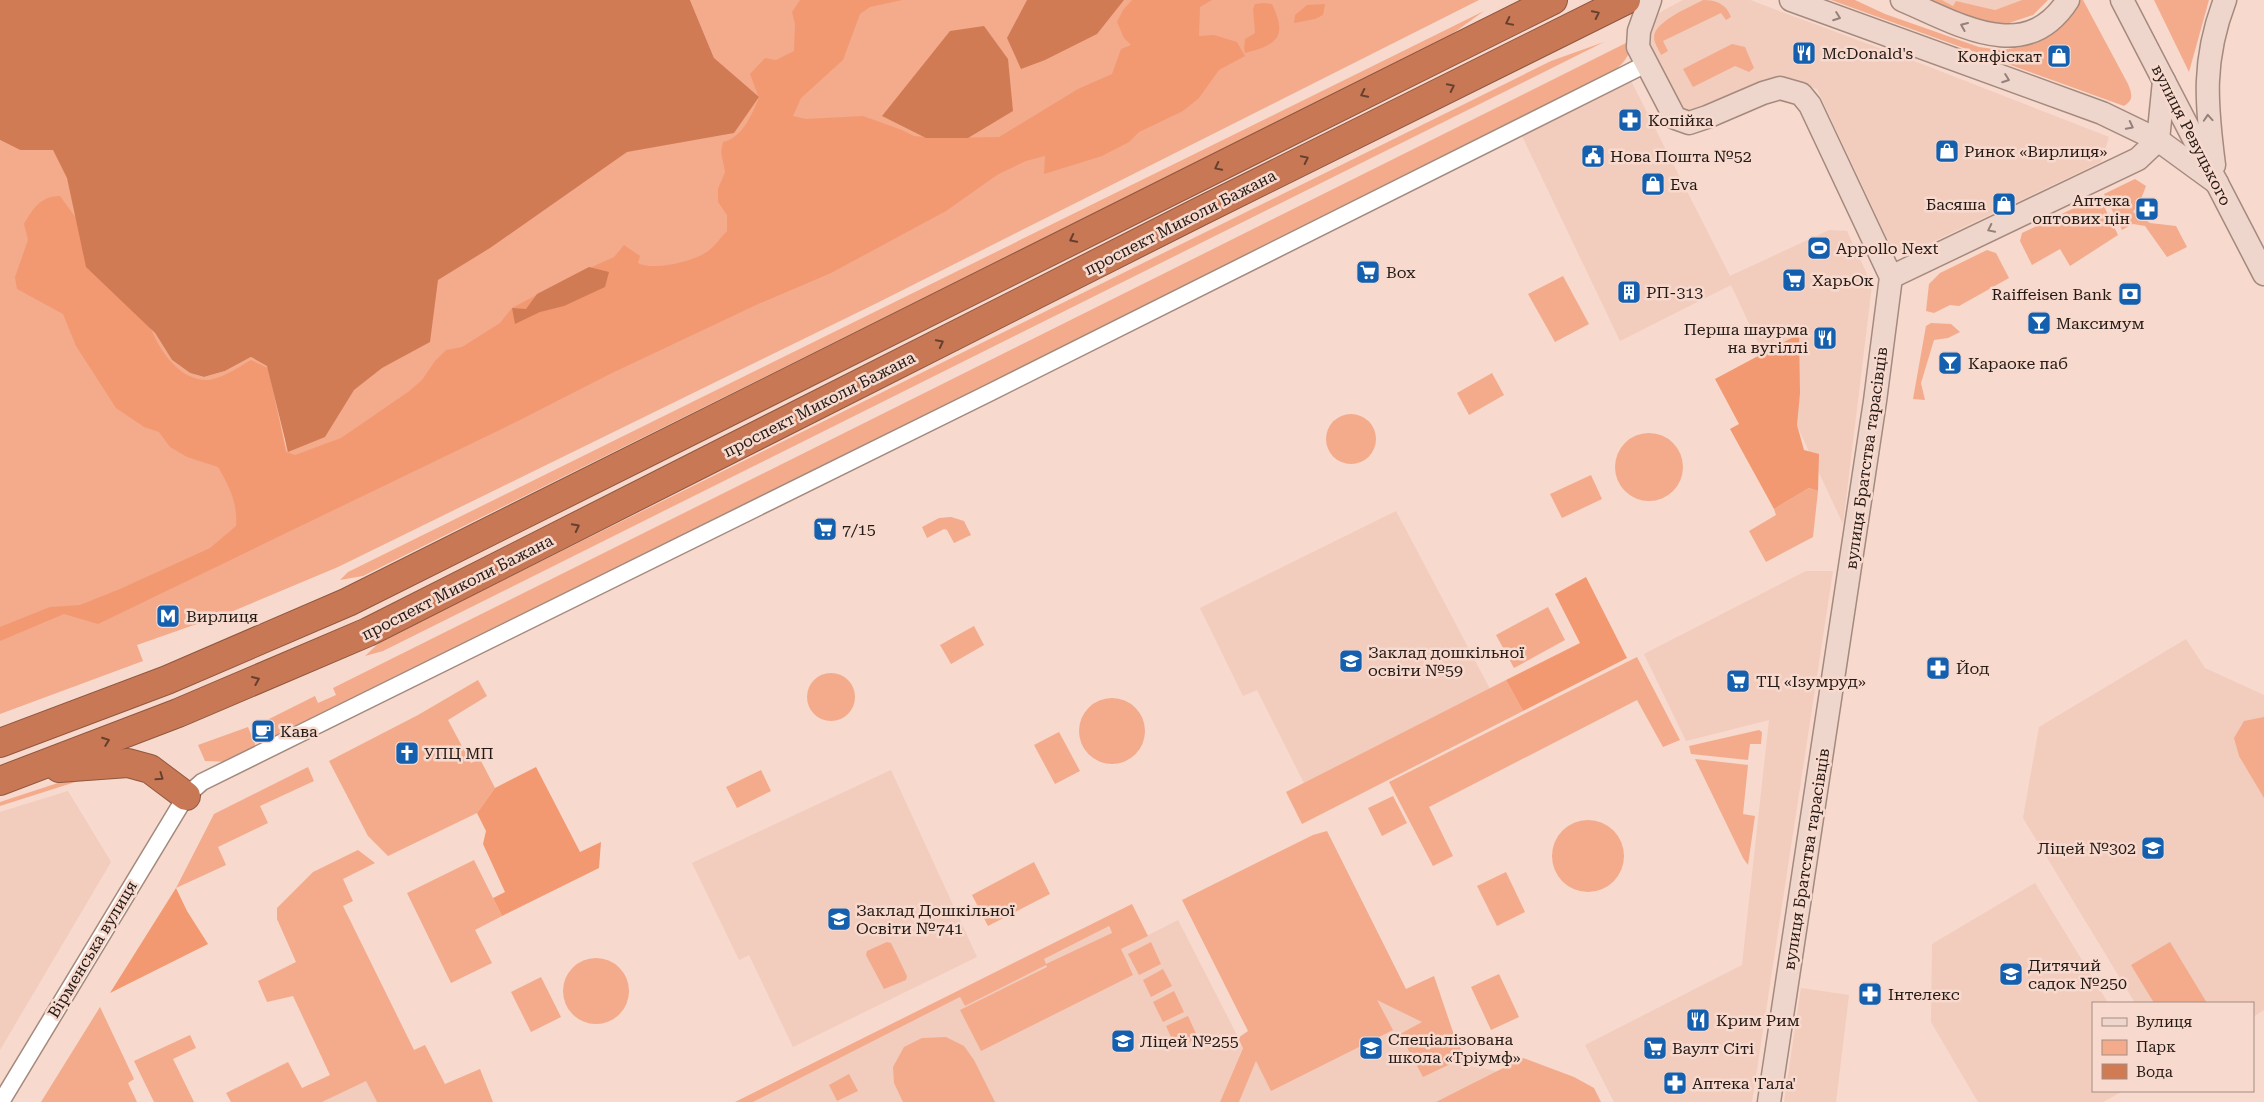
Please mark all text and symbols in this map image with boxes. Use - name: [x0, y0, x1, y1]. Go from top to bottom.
- one-way arrow: [1591, 11, 1600, 21]
- one-way arrow: [1832, 11, 1841, 21]
- one-way arrow: [1505, 16, 1514, 26]
- one-way arrow: [1960, 22, 1969, 32]
- restaurant icon: McDonald's: [1791, 40, 1817, 66]
- shop icon: Конфіскат: [2046, 43, 2072, 69]
- place label: McDonald's: [1822, 44, 1914, 63]
- place label: Конфіскат: [1957, 47, 2042, 66]
- street label: вулиця Ревуцького: [2148, 62, 2235, 209]
- one-way arrow: [2001, 73, 2010, 83]
- one-way arrow: [1446, 83, 1455, 93]
- one-way arrow: [1360, 88, 1369, 98]
- pharmacy icon: Копійка: [1617, 107, 1643, 133]
- place label: Копійка: [1648, 111, 1714, 130]
- one-way arrow: [2203, 113, 2214, 121]
- one-way arrow: [2125, 120, 2134, 130]
- shop icon: Ринок «Вирлиця»: [1934, 138, 1960, 164]
- place label: Ринок «Вирлиця»: [1964, 142, 2107, 161]
- public building icon: Нова Пошта №52: [1580, 143, 1606, 169]
- place label: Нова Пошта №52: [1610, 147, 1752, 166]
- one-way arrow: [1300, 155, 1309, 165]
- one-way arrow: [1214, 160, 1223, 171]
- street label: проспект Миколи Бажана: [1081, 166, 1280, 279]
- shop icon: Eva: [1640, 171, 1666, 197]
- place label: Eva: [1670, 175, 1698, 194]
- shop icon: Басяша: [1991, 191, 2017, 217]
- place label: Аптека оптових цін: [2032, 191, 2130, 228]
- place label: Басяша: [1926, 195, 1986, 214]
- pharmacy icon: Аптека оптових цін: [2134, 196, 2160, 222]
- one-way arrow: [1987, 223, 1996, 233]
- one-way arrow: [1069, 233, 1078, 243]
- sports icon: Appollo Next: [1806, 235, 1832, 261]
- place label: Appollo Next: [1836, 239, 1939, 258]
- supermarket icon: Box: [1355, 259, 1381, 285]
- place label: Box: [1386, 263, 1416, 282]
- supermarket icon: ХарьОк: [1781, 267, 1807, 293]
- place label: ХарьОк: [1812, 271, 1874, 290]
- building icon: РП-313: [1616, 279, 1642, 305]
- bank icon: Raiffeisen Bank: [2117, 281, 2143, 307]
- place label: РП-313: [1646, 283, 1703, 302]
- place label: Raiffeisen Bank: [1992, 285, 2112, 304]
- bar icon: Максимум: [2026, 310, 2052, 336]
- place label: Максимум: [2056, 314, 2145, 333]
- place label: Перша шаурма на вугіллі: [1684, 320, 1808, 357]
- restaurant icon: Перша шаурма на вугіллі: [1812, 325, 1838, 351]
- one-way arrow: [935, 339, 944, 349]
- street label: вулиця Братства тарасівців: [1841, 346, 1892, 571]
- street label: проспект Миколи Бажана: [720, 348, 919, 461]
- bar icon: Караоке паб: [1937, 350, 1963, 376]
- place label: Караоке паб: [1968, 354, 2068, 373]
- supermarket icon: 7/15: [812, 516, 838, 542]
- place label: 7/15: [842, 520, 876, 539]
- one-way arrow: [571, 523, 580, 533]
- street label: проспект Миколи Бажана: [358, 531, 557, 644]
- metro station icon: Вирлиця: [155, 603, 181, 629]
- place label: Вирлиця: [186, 607, 258, 626]
- place label: Заклад дошкільної освіти №59: [1368, 643, 1524, 680]
- school or university icon: Заклад дошкільної освіти №59: [1338, 648, 1364, 674]
- pharmacy icon: Йод: [1925, 655, 1951, 681]
- place label: Йод: [1956, 659, 1989, 678]
- supermarket icon: ТЦ «Ізумруд»: [1725, 668, 1751, 694]
- place label: ТЦ «Ізумруд»: [1756, 672, 1866, 691]
- one-way arrow: [251, 675, 260, 686]
- cafe icon: Кава: [250, 718, 276, 744]
- place label: Кава: [280, 722, 318, 741]
- one-way arrow: [101, 737, 109, 747]
- church icon: УПЦ МП: [394, 740, 420, 766]
- place label: УПЦ МП: [424, 744, 494, 763]
- street label: вулиця Братства тарасівців: [1780, 747, 1833, 971]
- one-way arrow: [154, 771, 164, 780]
- school or university icon: Ліцей №302: [2140, 835, 2166, 861]
- place label: Ліцей №302: [2037, 839, 2136, 858]
- street label: Вірменська вулиця: [44, 877, 141, 1021]
- place label: Заклад Дошкільної Освіти №741: [856, 901, 1015, 938]
- school or university icon: Заклад Дошкільної Освіти №741: [826, 906, 852, 932]
- place label: Дитячий садок №250: [2028, 956, 2127, 993]
- school or university icon: Дитячий садок №250: [1998, 961, 2024, 987]
- pharmacy icon: Інтелекс: [1857, 981, 1883, 1007]
- place label: Інтелекс: [1888, 985, 1960, 1004]
- legend: [2092, 1002, 2254, 1092]
- restaurant icon: Крим Рим: [1685, 1007, 1711, 1033]
- place label: Крим Рим: [1716, 1011, 1800, 1030]
- text: Вулиця: [2136, 1013, 2192, 1031]
- school or university icon: Ліцей №255: [1110, 1028, 1136, 1054]
- place label: Спеціалізована школа «Тріумф»: [1388, 1030, 1521, 1067]
- place label: Ліцей №255: [1140, 1032, 1239, 1051]
- school or university icon: Спеціалізована школа «Тріумф»: [1358, 1035, 1384, 1061]
- supermarket icon: Ваулт Сіті: [1642, 1035, 1668, 1061]
- text: Парк: [2136, 1038, 2176, 1056]
- place label: Ваулт Сіті: [1672, 1039, 1754, 1058]
- text: Вода: [2136, 1063, 2173, 1081]
- pharmacy icon: Аптека 'Гала': [1662, 1070, 1688, 1096]
- place label: Аптека 'Гала': [1692, 1074, 1796, 1093]

